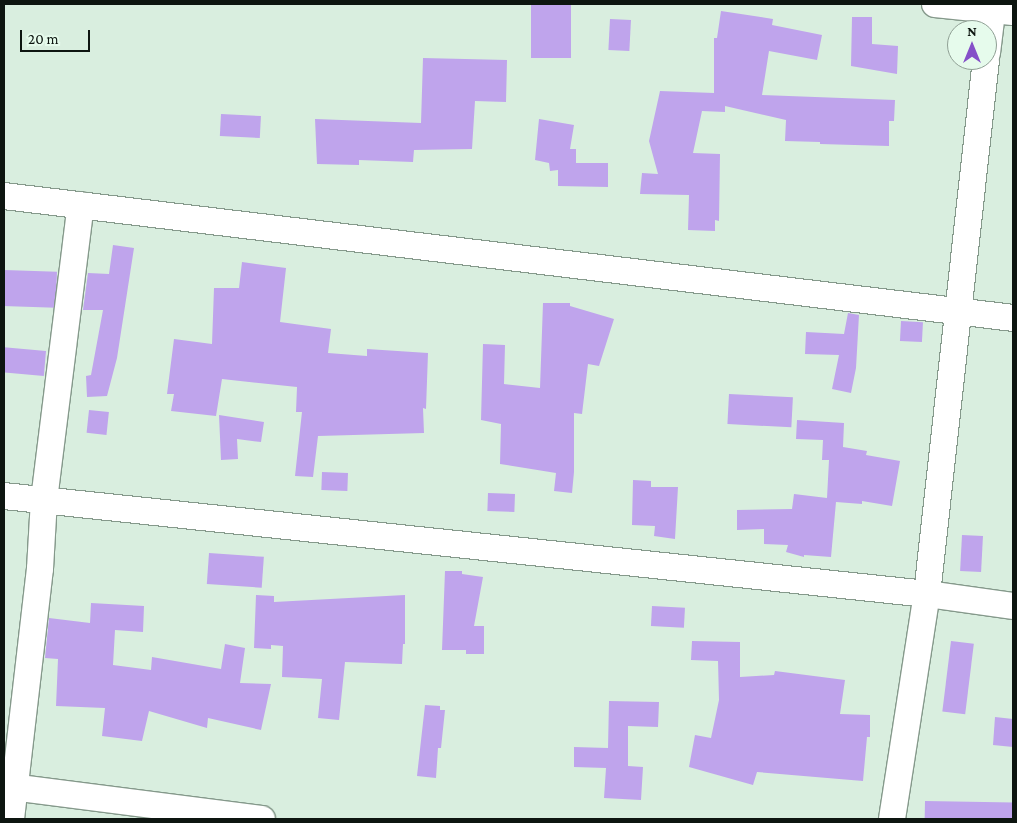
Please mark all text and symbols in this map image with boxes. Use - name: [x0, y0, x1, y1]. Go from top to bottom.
- scale bar: [22, 20, 92, 52]
- north arrow: [947, 20, 997, 70]
- text: N: [967, 23, 977, 39]
- text: 20 m: [28, 31, 59, 47]

